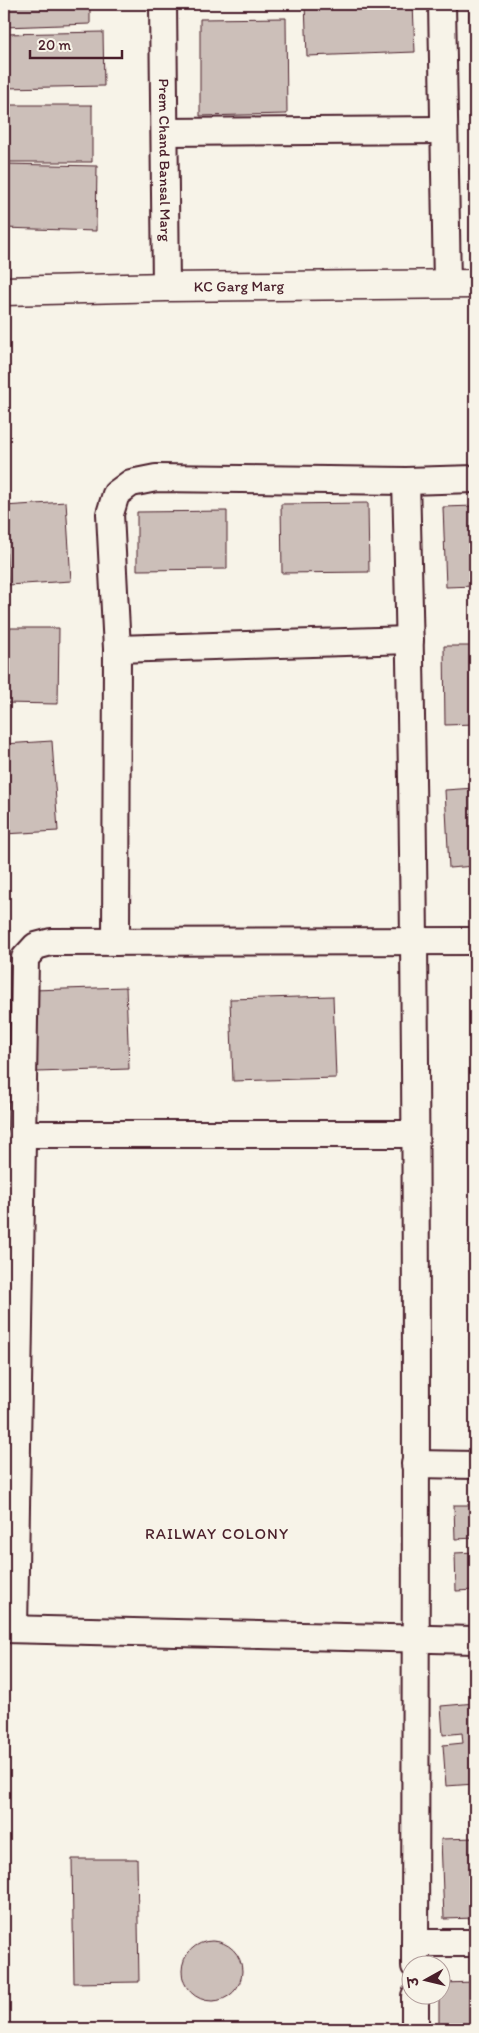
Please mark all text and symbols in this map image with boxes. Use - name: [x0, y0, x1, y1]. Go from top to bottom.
- scale bar: [30, 28, 122, 60]
- text: 20 m: [38, 36, 72, 54]
- street label: Prem Chand Bansal Marg: [155, 78, 175, 242]
- street label: KC Garg Marg: [194, 277, 285, 296]
- district label: RAILWAY COLONY: [145, 1524, 289, 1543]
- north arrow: [402, 1956, 452, 2006]
- text: उ: [404, 1974, 423, 1990]

